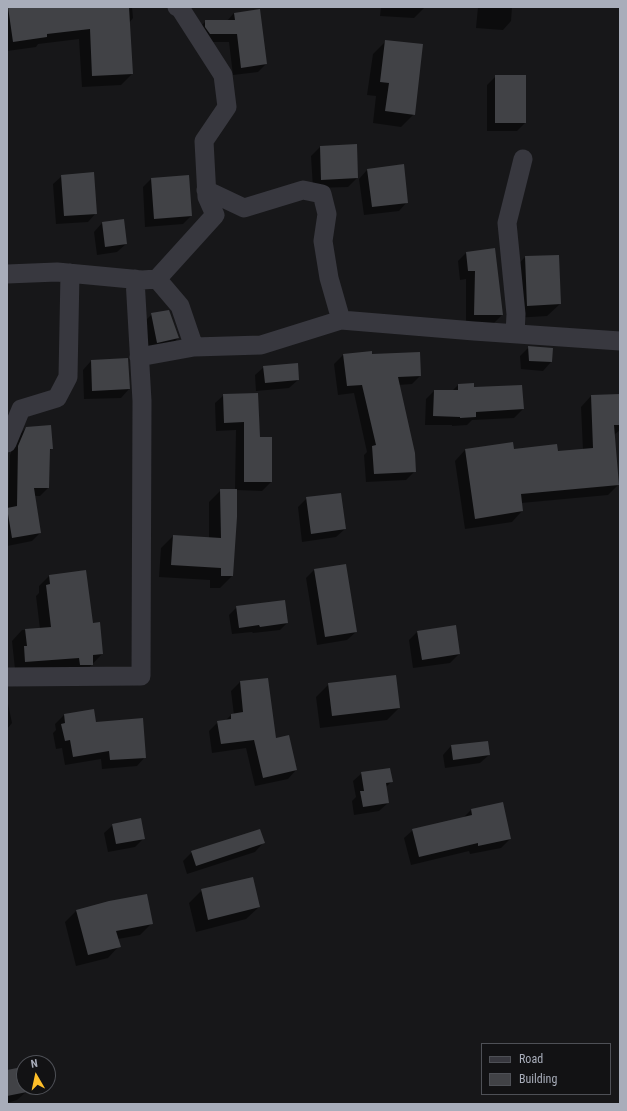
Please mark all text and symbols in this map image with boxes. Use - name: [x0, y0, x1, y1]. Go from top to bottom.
- legend: [481, 1043, 611, 1095]
- text: Road: [519, 1052, 543, 1066]
- north arrow: [16, 1055, 56, 1095]
- text: N: [30, 1057, 39, 1071]
- text: Building: [519, 1072, 557, 1086]

